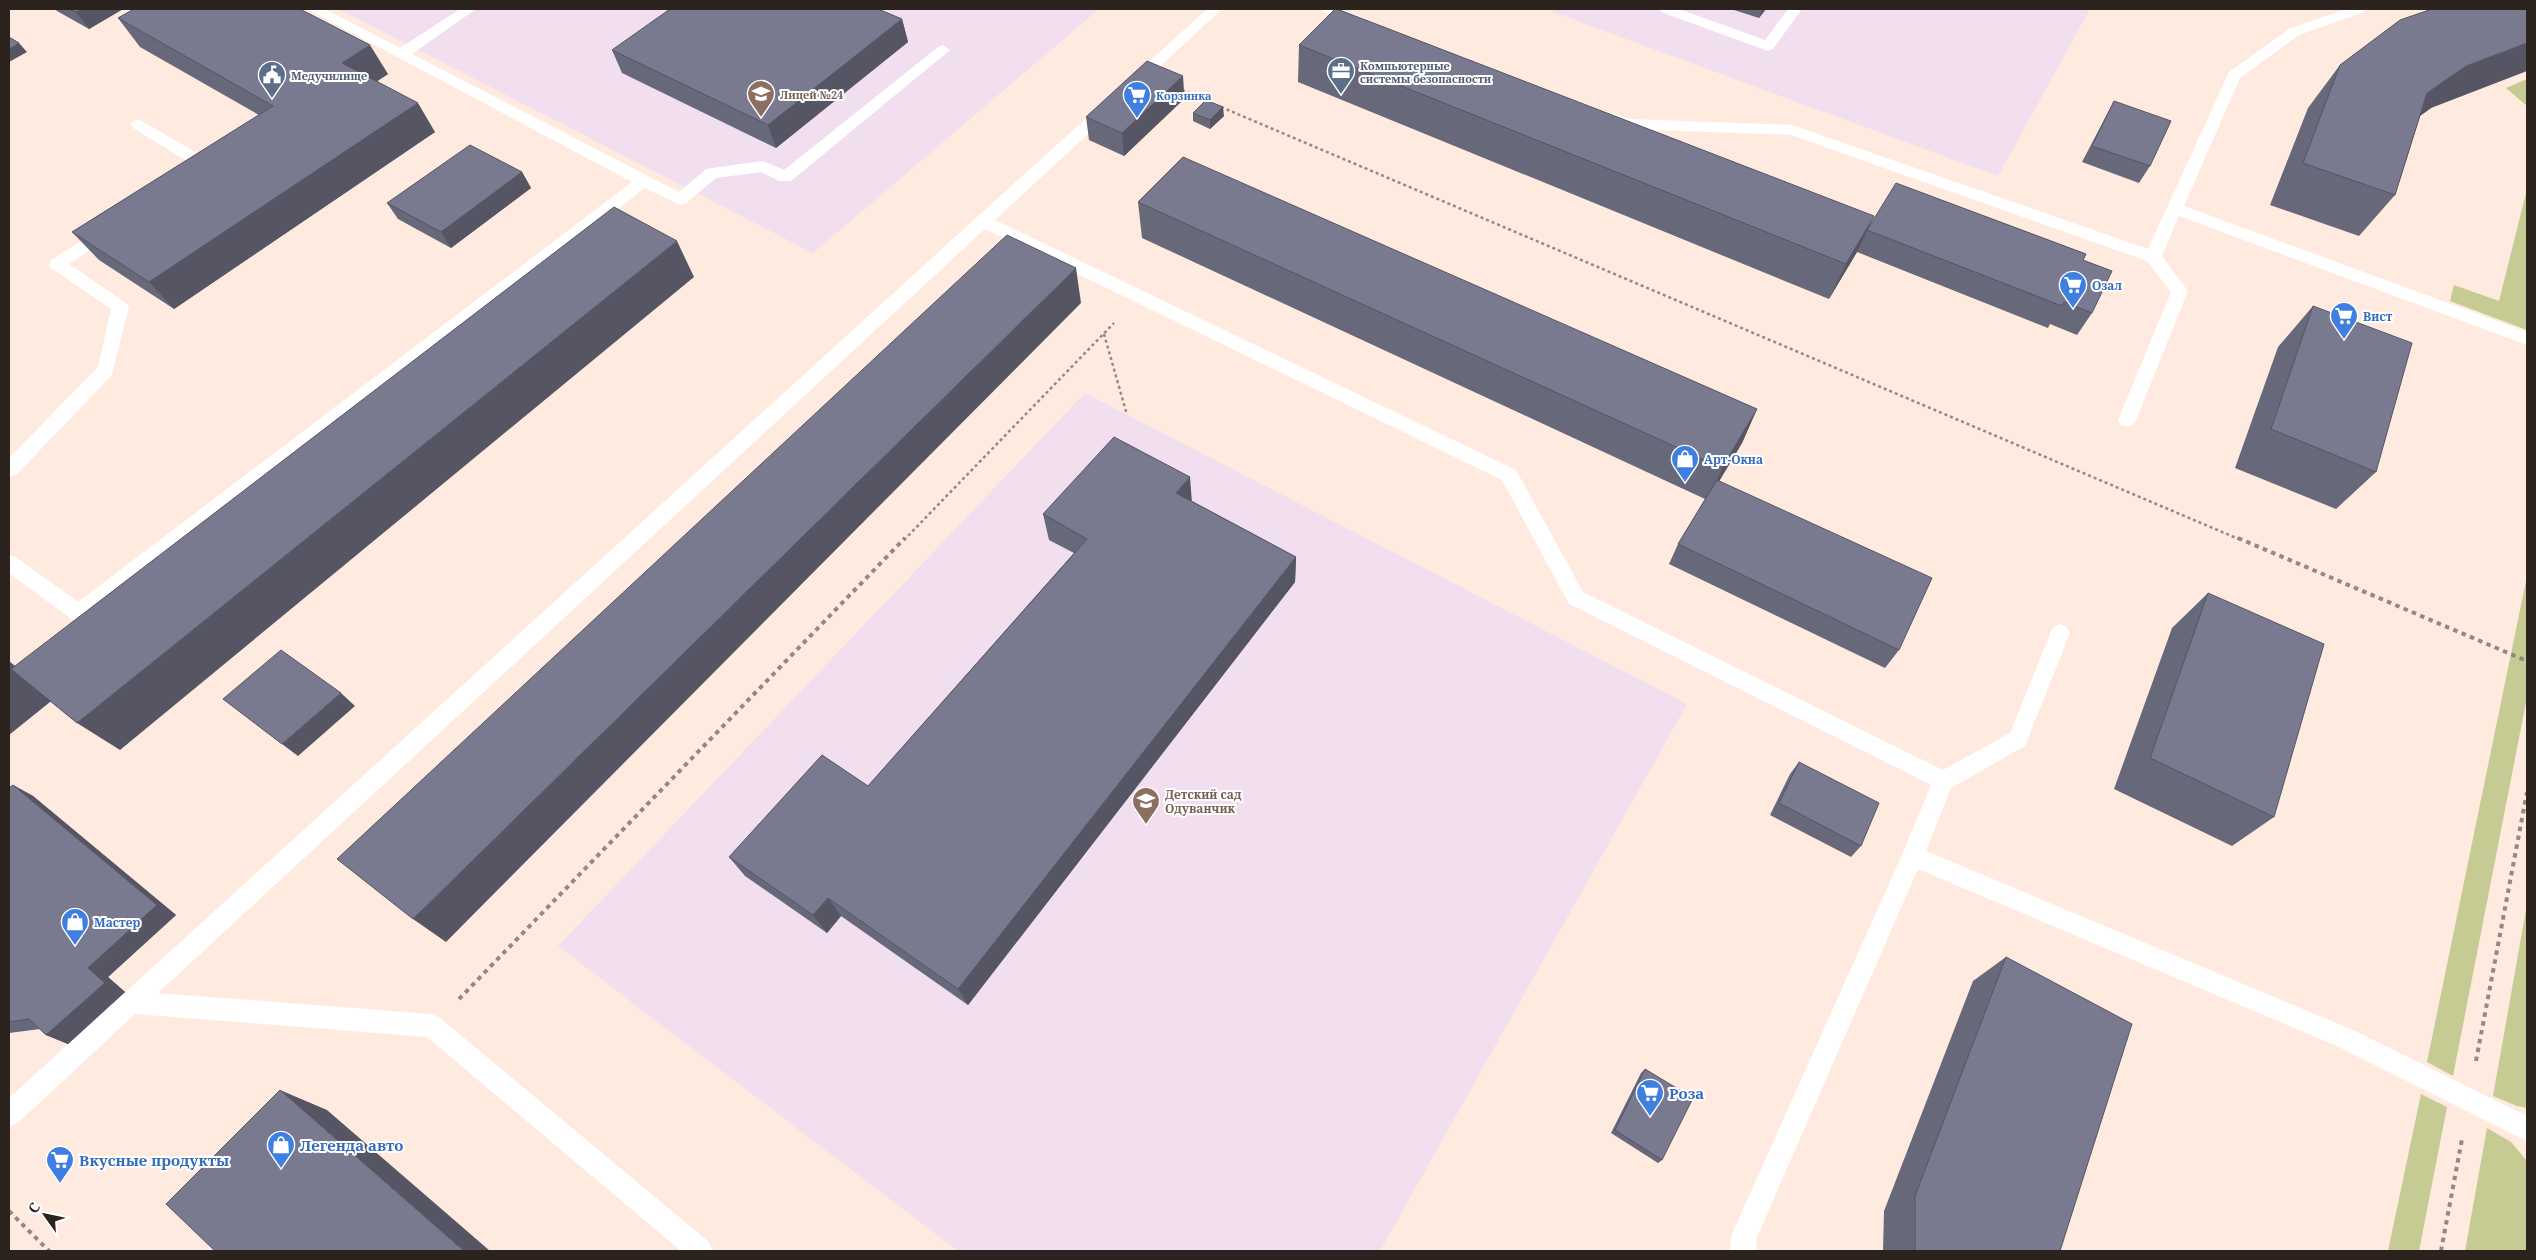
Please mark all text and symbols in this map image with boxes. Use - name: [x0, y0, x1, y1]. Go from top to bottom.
- office icon: Компьютерные системы безопасности: [1326, 56, 1356, 95]
- place label: Компьютерные системы безопасности: [1360, 58, 1492, 86]
- public building icon: Медучилище: [257, 60, 287, 99]
- place label: Медучилище: [291, 68, 367, 83]
- school or university icon: Лицей №24: [746, 79, 776, 118]
- supermarket icon: Корзинка: [1122, 80, 1152, 119]
- place label: Лицей №24: [780, 87, 843, 102]
- place label: Корзинка: [1156, 88, 1212, 103]
- supermarket icon: Озал: [2058, 270, 2088, 309]
- place label: Озал: [2092, 277, 2122, 294]
- supermarket icon: Вист: [2329, 301, 2359, 340]
- place label: Вист: [2363, 308, 2393, 325]
- shop icon: Арт-Окна: [1670, 444, 1700, 483]
- place label: Арт-Окна: [1704, 451, 1763, 468]
- school or university icon: Детский сад Одуванчик: [1131, 786, 1161, 825]
- place label: Детский сад Одуванчик: [1165, 786, 1242, 817]
- shop icon: Мастер: [60, 907, 90, 946]
- place label: Мастер: [94, 914, 140, 931]
- supermarket icon: Роза: [1635, 1078, 1665, 1117]
- place label: Роза: [1669, 1083, 1704, 1103]
- shop icon: Легенда авто: [266, 1130, 296, 1169]
- place label: Легенда авто: [300, 1135, 403, 1155]
- supermarket icon: Вкусные продукты: [45, 1145, 75, 1184]
- place label: Вкусные продукты: [79, 1150, 229, 1170]
- north arrow: [20, 1190, 70, 1240]
- text: С: [23, 1199, 44, 1217]

